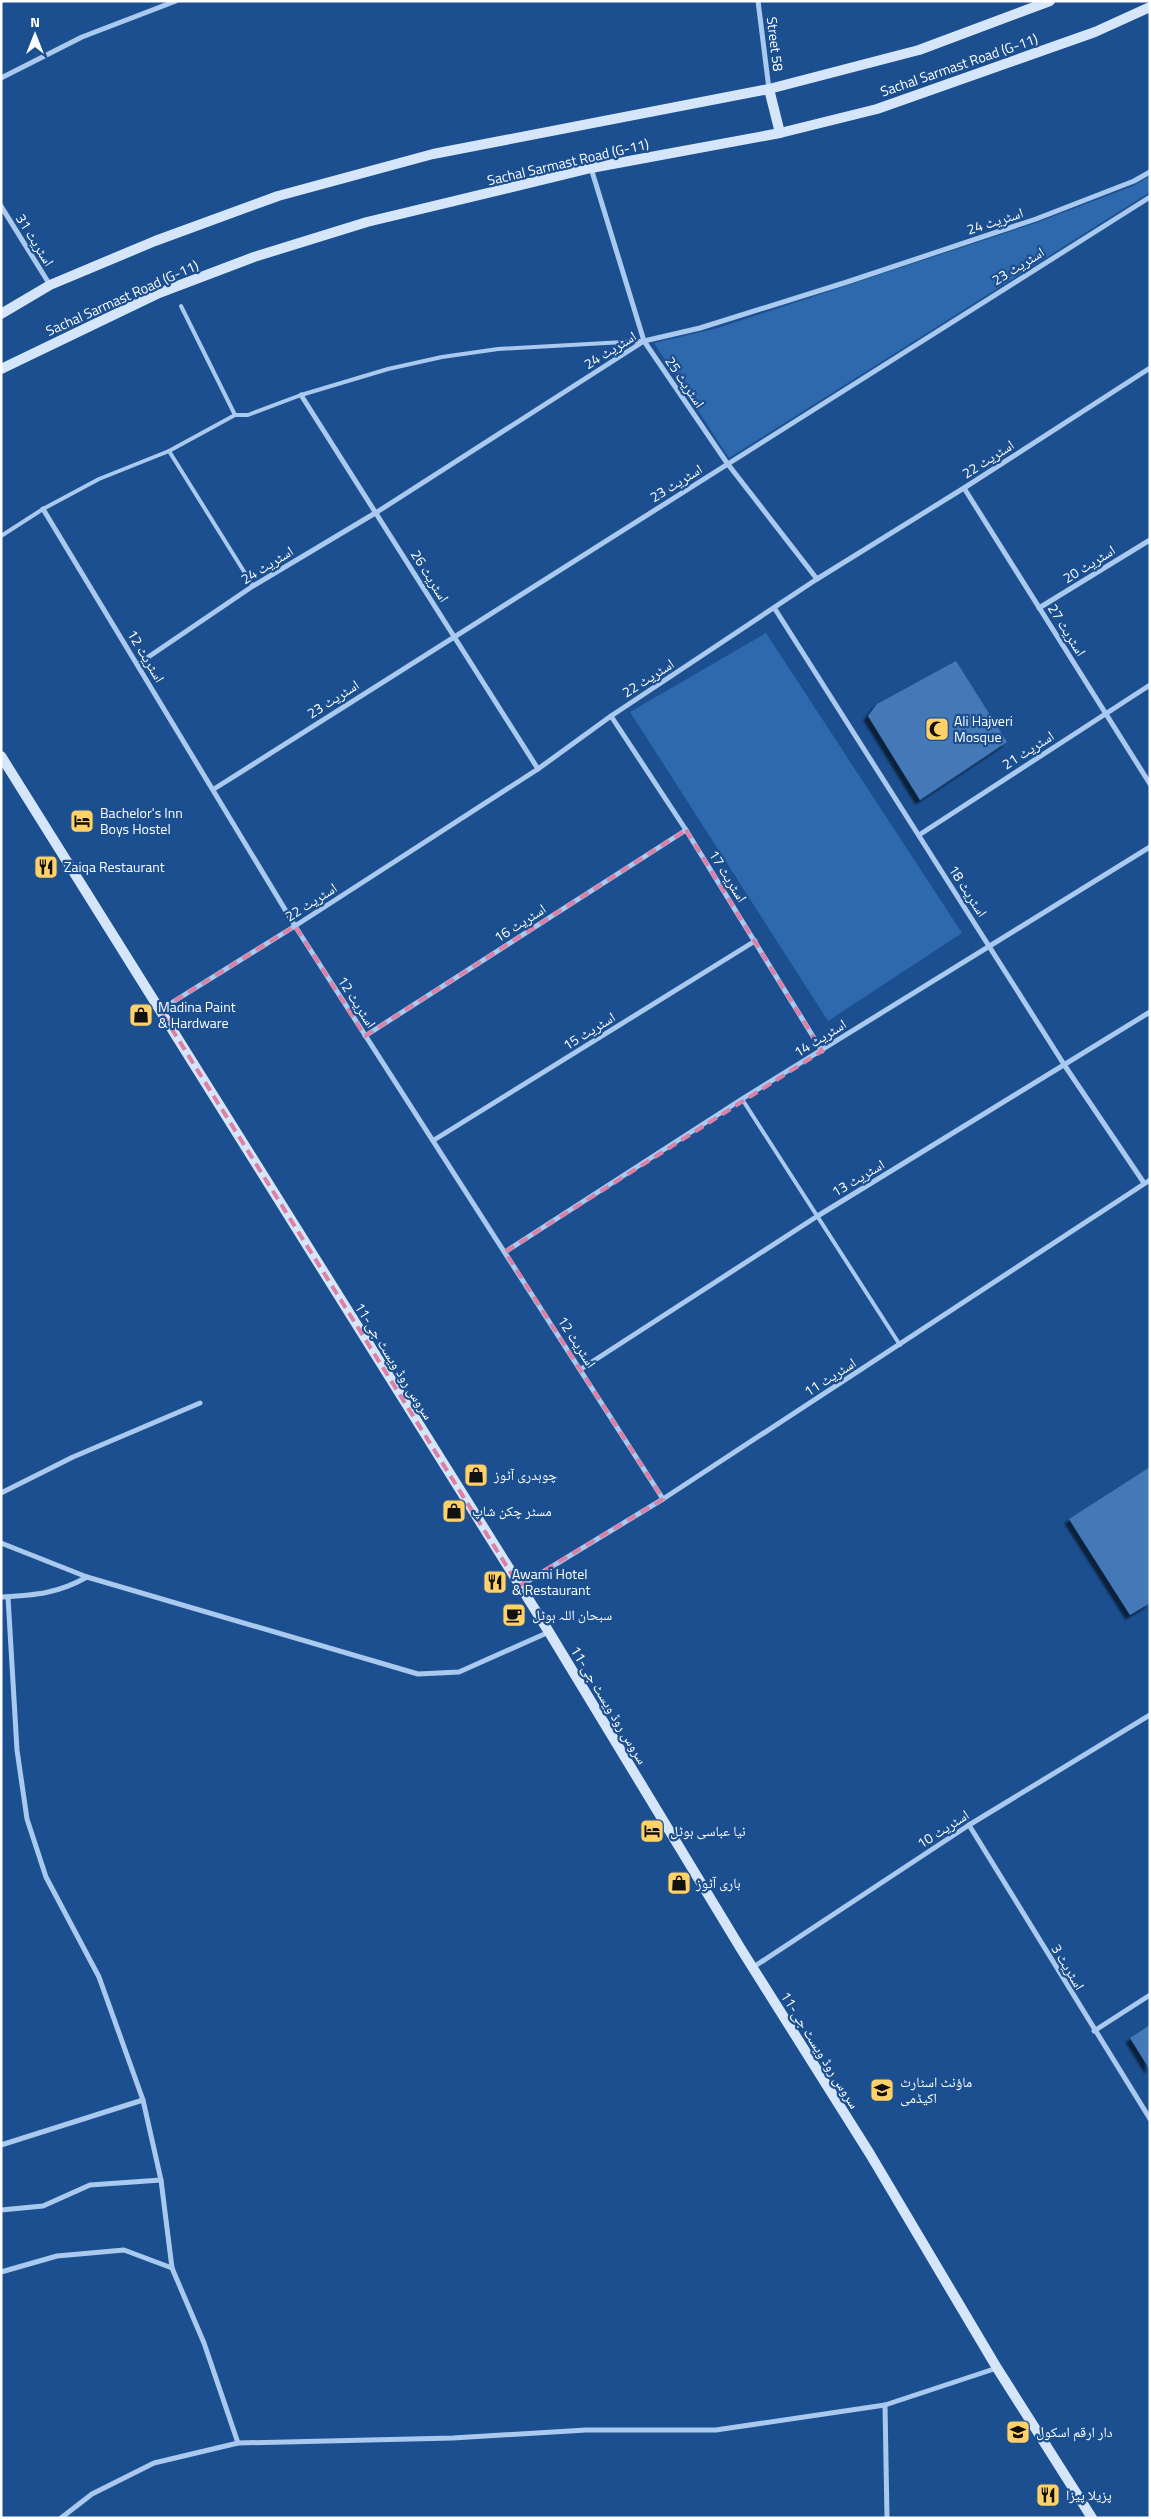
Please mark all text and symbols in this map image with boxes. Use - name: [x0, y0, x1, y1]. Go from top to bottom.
- north arrow: [10, 10, 60, 60]
- text: N: [30, 11, 40, 32]
- street label: Street 58: [762, 15, 789, 73]
- street label: Sachal Sarmast Road (G-11): [877, 28, 1040, 101]
- street label: Sachal Sarmast Road (G-11): [485, 133, 651, 190]
- street label: اسٹریٹ 24: [964, 202, 1026, 240]
- street label: اسٹریٹ 31: [11, 209, 60, 270]
- street label: اسٹریٹ 23: [987, 241, 1048, 290]
- street label: Sachal Sarmast Road (G-11): [42, 254, 202, 341]
- street label: اسٹریٹ 24: [579, 325, 640, 374]
- street label: اسٹریٹ 25: [660, 352, 710, 412]
- street label: اسٹریٹ 22: [958, 434, 1018, 483]
- street label: اسٹریٹ 23: [645, 458, 706, 507]
- street label: اسٹریٹ 20: [1058, 539, 1119, 588]
- street label: اسٹریٹ 24: [236, 540, 297, 589]
- street label: اسٹریٹ 26: [406, 545, 455, 606]
- street label: اسٹریٹ 27: [1043, 599, 1092, 660]
- street label: اسٹریٹ 12: [122, 625, 170, 686]
- street label: اسٹریٹ 22: [618, 653, 678, 702]
- street label: اسٹریٹ 23: [303, 674, 363, 723]
- place label: Ali Hajveri Mosque: [954, 710, 1013, 747]
- mosque icon: Ali Hajveri Mosque: [924, 716, 950, 742]
- street label: اسٹریٹ 21: [998, 725, 1058, 774]
- place label: Bachelor's Inn Boys Hostel: [100, 802, 183, 839]
- hotel icon: Bachelor's Inn Boys Hostel: [69, 808, 95, 834]
- street label: اسٹریٹ 17: [704, 845, 753, 906]
- restaurant icon: Zaiqa Restaurant: [33, 854, 59, 880]
- place label: Zaiqa Restaurant: [64, 856, 165, 877]
- street label: اسٹریٹ 18: [944, 861, 993, 921]
- street label: اسٹریٹ 22: [281, 877, 341, 926]
- street label: اسٹریٹ 16: [490, 898, 550, 947]
- street label: اسٹریٹ 12: [333, 972, 382, 1032]
- place label: Madina Paint & Hardware: [158, 996, 236, 1033]
- shop icon: Madina Paint & Hardware: [128, 1002, 154, 1028]
- street label: اسٹریٹ 15: [558, 1006, 619, 1055]
- street label: اسٹریٹ 14: [789, 1013, 850, 1062]
- street label: اسٹریٹ 13: [827, 1154, 888, 1202]
- street label: سروس روڈ ویسٹ جی-11: [350, 1298, 439, 1424]
- street label: اسٹریٹ 12: [553, 1312, 602, 1372]
- street label: اسٹریٹ 11: [800, 1352, 860, 1401]
- shop icon: چوہدری آٹوز: [463, 1462, 489, 1488]
- place label: چوہدری آٹوز: [493, 1464, 557, 1485]
- shop icon: مسٹر چکن شاپ: [441, 1498, 467, 1524]
- place label: مسٹر چکن شاپ: [472, 1500, 552, 1521]
- place label: Awami Hotel & Restaurant: [512, 1563, 590, 1600]
- restaurant icon: Awami Hotel & Restaurant: [482, 1569, 508, 1595]
- cafe icon: سبحان اللہ ہوٹل: [501, 1602, 527, 1628]
- place label: سبحان اللہ ہوٹل: [532, 1604, 612, 1625]
- street label: سروس روڈ ویسٹ جی-11: [566, 1641, 653, 1768]
- street label: اسٹریٹ 10: [913, 1804, 973, 1853]
- hotel icon: نیا عباسی ہوٹل: [639, 1818, 665, 1844]
- place label: نیا عباسی ہوٹل: [670, 1820, 746, 1841]
- shop icon: باری آٹوز: [666, 1870, 692, 1896]
- place label: باری آٹوز: [695, 1872, 741, 1893]
- street label: اسٹریٹ 3: [1046, 1940, 1090, 1994]
- street label: سروس روڈ ویسٹ جی-11: [776, 1987, 865, 2113]
- place label: ماؤنٹ اسٹارٹ اکیڈمی: [900, 2071, 972, 2108]
- school or university icon: ماؤنٹ اسٹارٹ اکیڈمی: [869, 2077, 895, 2103]
- school or university icon: دار ارقم اسکول: [1005, 2419, 1031, 2445]
- place label: دار ارقم اسکول: [1036, 2421, 1113, 2442]
- restaurant icon: پزیلا پیزا: [1035, 2482, 1061, 2508]
- place label: پزیلا پیزا: [1066, 2484, 1112, 2505]

